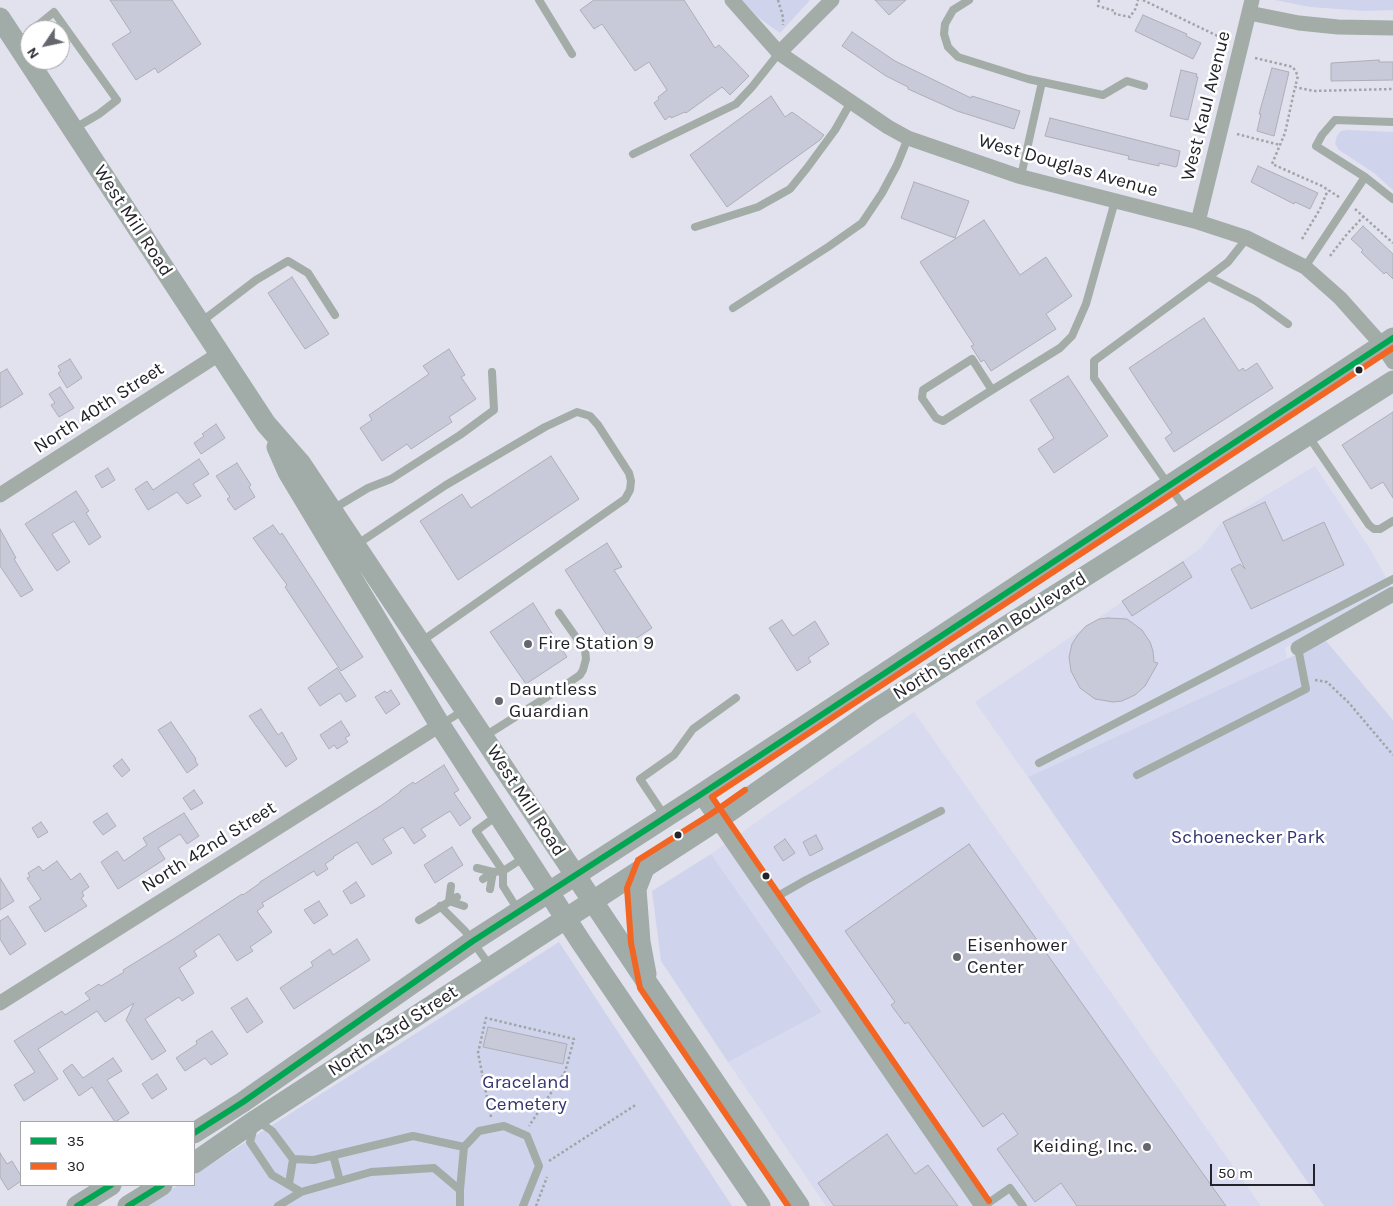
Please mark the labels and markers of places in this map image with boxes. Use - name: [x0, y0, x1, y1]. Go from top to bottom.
- unlabelled marker: [1354, 365, 1364, 375]
- place label: Fire Station 9: [538, 633, 654, 655]
- marker: Fire Station 9: [522, 638, 534, 650]
- place label: Dauntless Guardian: [509, 679, 597, 723]
- marker: Dauntless Guardian: [493, 695, 505, 707]
- unlabelled marker: [673, 830, 683, 840]
- unlabelled marker: [761, 871, 771, 881]
- place label: Eisenhower Center: [967, 935, 1067, 979]
- marker: Eisenhower Center: [951, 951, 963, 963]
- place label: Keiding, Inc.: [1032, 1136, 1137, 1158]
- marker: Keiding, Inc.: [1141, 1141, 1153, 1153]

